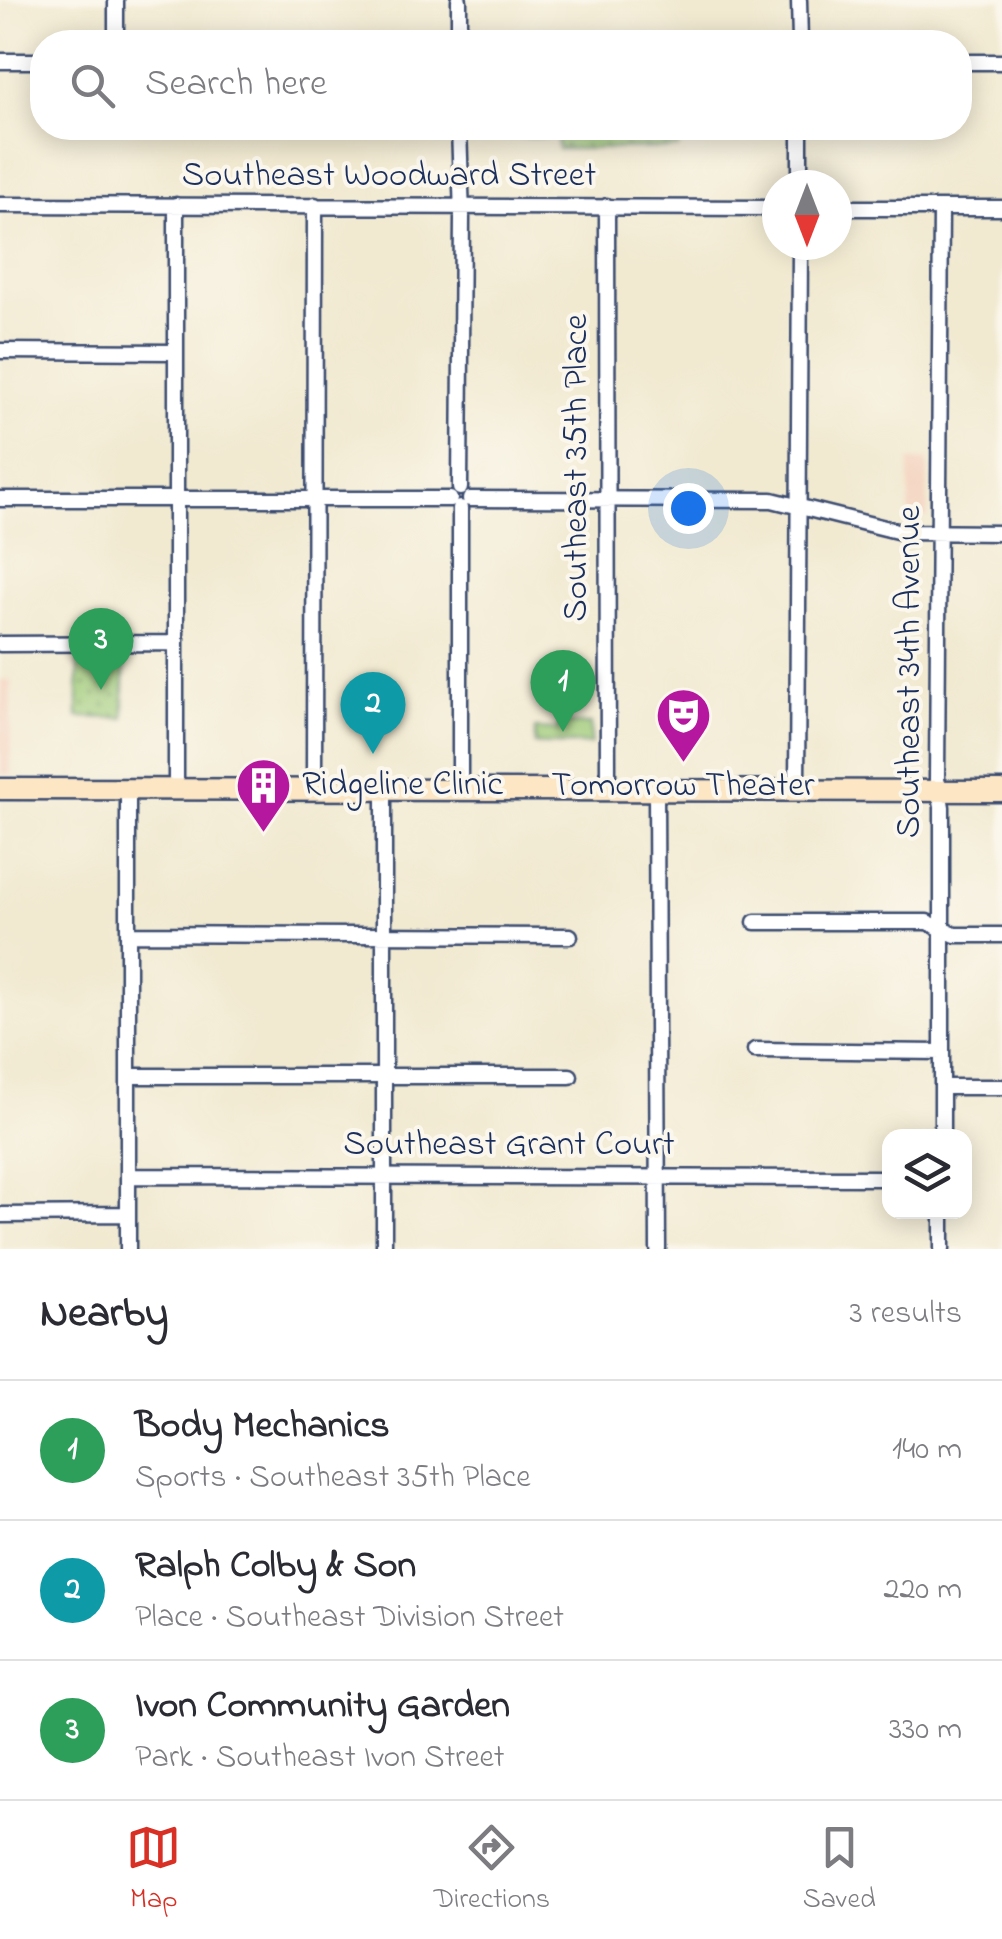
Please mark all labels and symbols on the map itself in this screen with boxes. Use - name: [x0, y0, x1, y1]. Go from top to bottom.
- street label: Southeast Woodward Street: [182, 151, 596, 202]
- north arrow: [762, 170, 852, 260]
- street label: Southeast 35th Place: [552, 314, 603, 622]
- your location: [663, 483, 714, 534]
- street label: Southeast 34th Avenue: [885, 505, 936, 838]
- pin: 3: [68, 608, 134, 690]
- pin: 1: [530, 650, 596, 732]
- pin: 2: [340, 672, 406, 754]
- theatre icon: Tomorrow Theater: [653, 685, 713, 764]
- building icon: Ridgeline Clinic: [233, 755, 293, 834]
- place label: Ridgeline Clinic: [302, 760, 504, 811]
- place label: Tomorrow Theater: [551, 761, 815, 812]
- street label: Southeast Grant Court: [343, 1120, 675, 1171]

